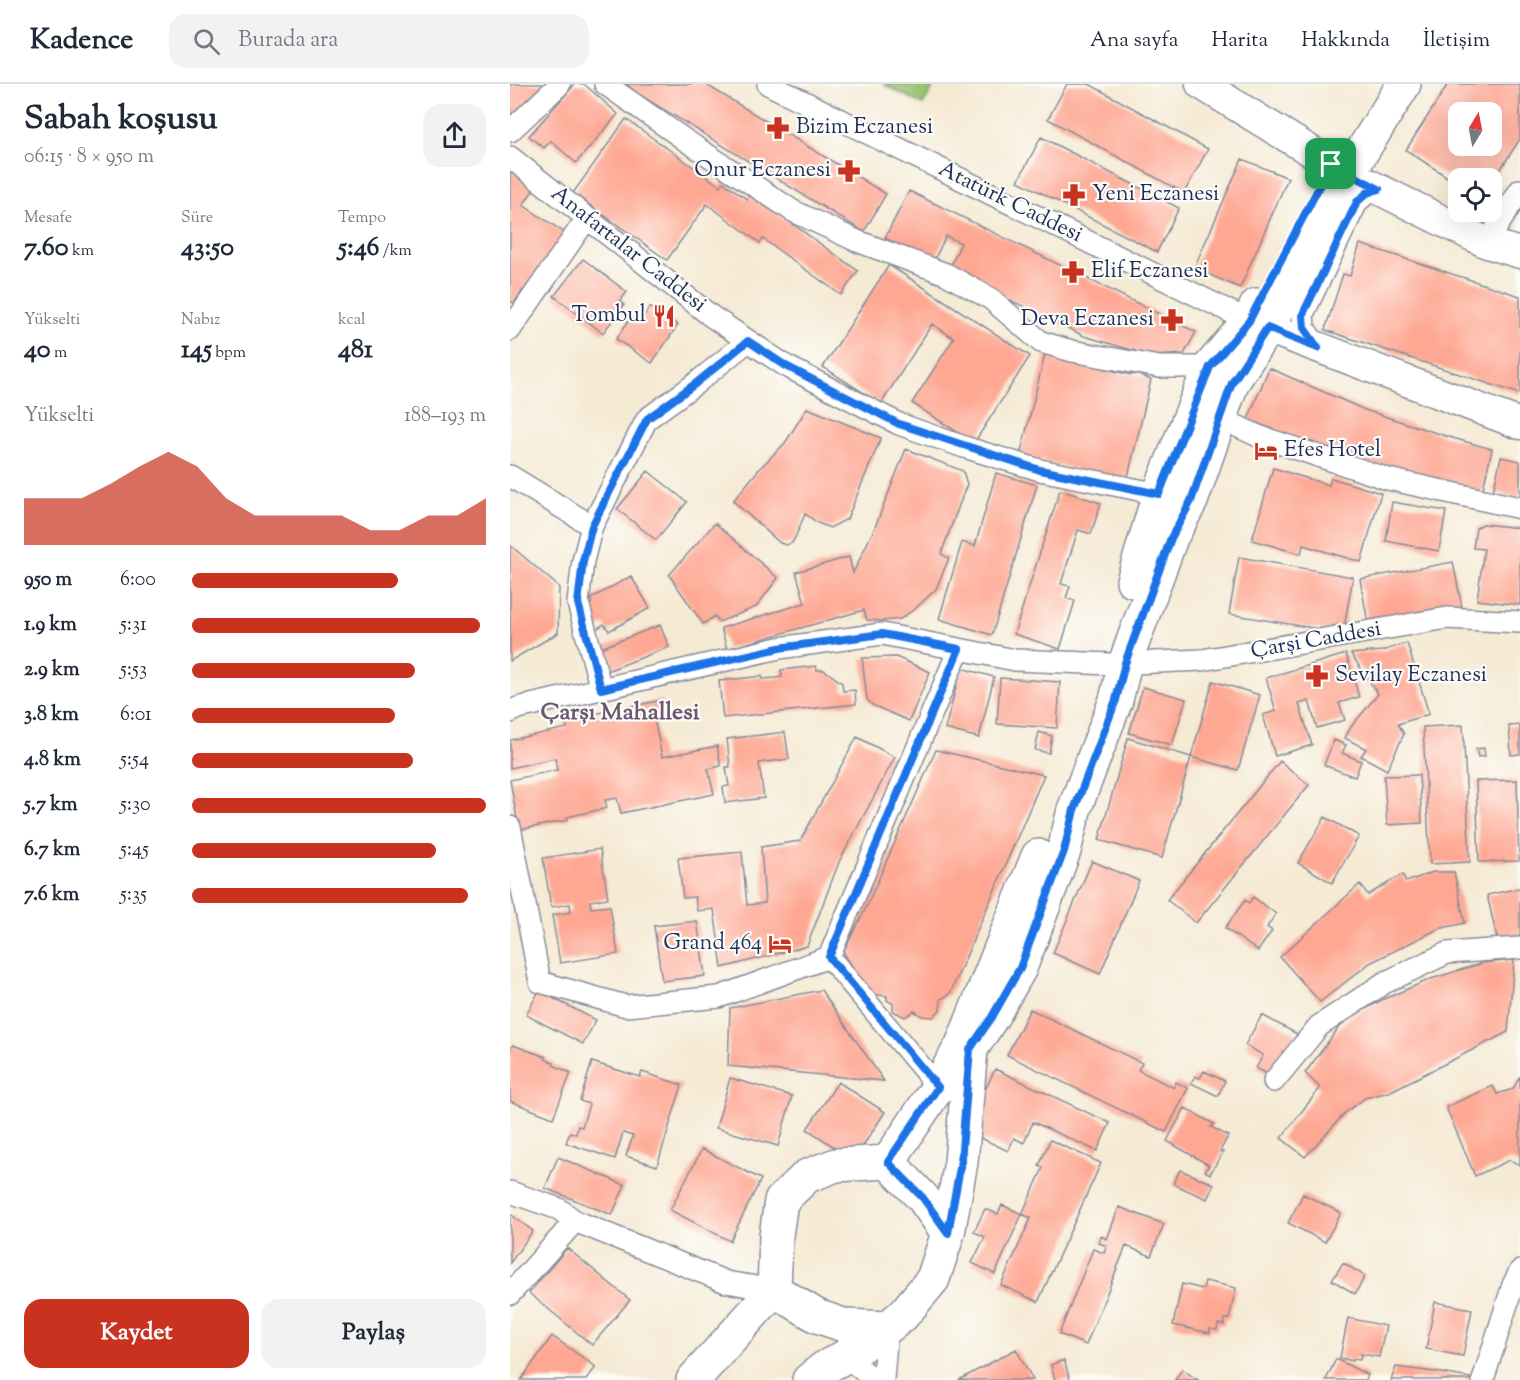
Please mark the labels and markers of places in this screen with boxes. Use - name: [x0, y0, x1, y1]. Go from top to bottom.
- place label: Bizim Eczanesi: [796, 112, 933, 144]
- pharmacy icon: Bizim Eczanesi: [765, 115, 791, 141]
- pin: [1305, 138, 1356, 189]
- place label: Onur Eczanesi: [694, 155, 831, 187]
- pharmacy icon: Onur Eczanesi: [836, 158, 862, 184]
- place label: Yeni Eczanesi: [1092, 179, 1219, 211]
- pharmacy icon: Yeni Eczanesi: [1061, 182, 1087, 208]
- place label: Elif Eczanesi: [1091, 256, 1209, 288]
- pharmacy icon: Elif Eczanesi: [1060, 259, 1086, 285]
- place label: Tombul: [572, 300, 646, 332]
- restaurant icon: Tombul: [651, 303, 677, 329]
- place label: Deva Eczanesi: [1021, 304, 1154, 336]
- pharmacy icon: Deva Eczanesi: [1159, 307, 1185, 333]
- place label: Efes Hotel: [1284, 435, 1381, 467]
- hotel icon: Efes Hotel: [1253, 438, 1279, 464]
- place label: Sevilay Eczanesi: [1335, 660, 1487, 692]
- pharmacy icon: Sevilay Eczanesi: [1304, 663, 1330, 689]
- place label: Grand 464: [663, 928, 762, 960]
- hotel icon: Grand 464: [767, 931, 793, 957]

